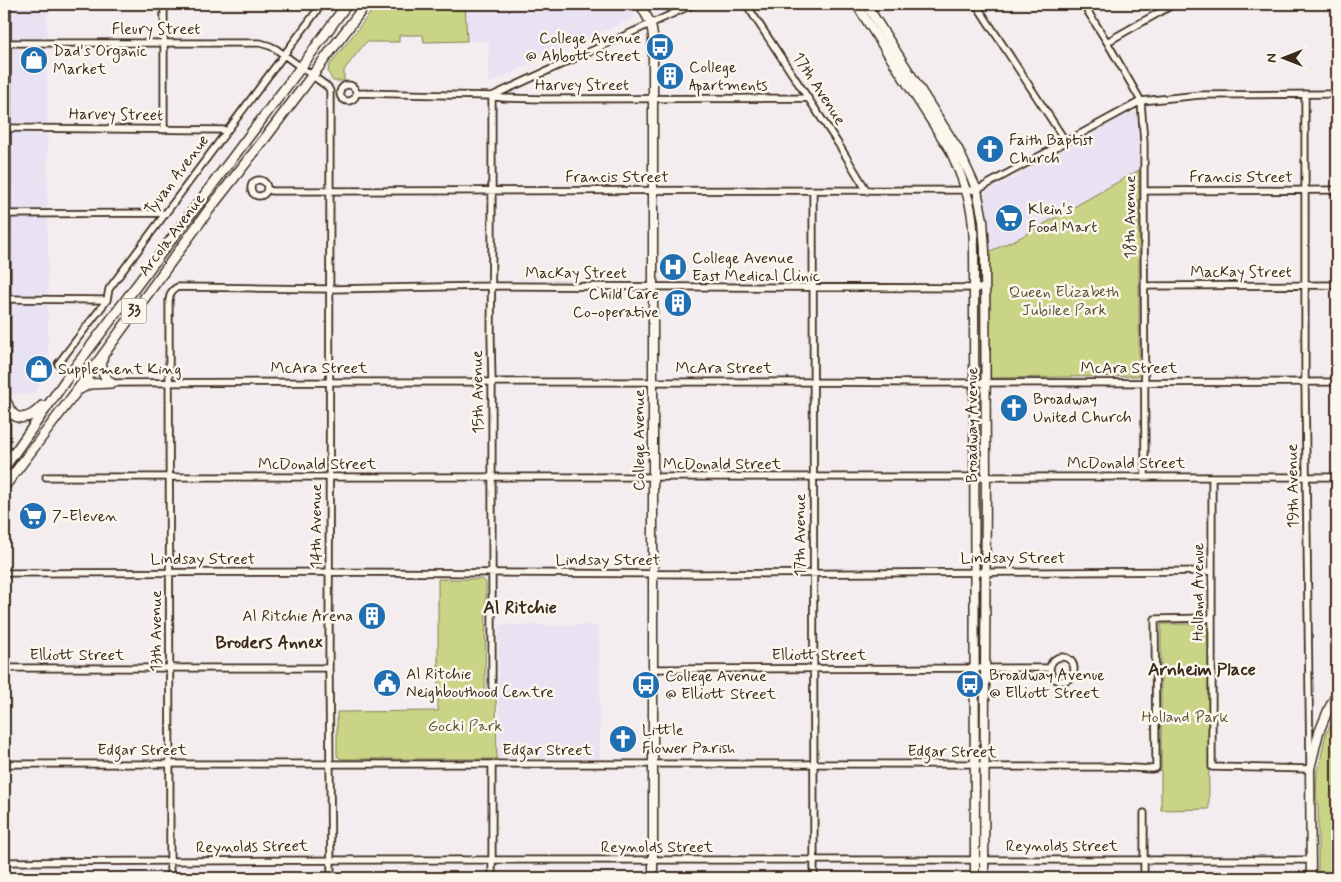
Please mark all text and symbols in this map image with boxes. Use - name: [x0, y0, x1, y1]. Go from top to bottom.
- street label: Fleury Street: [112, 19, 200, 40]
- place label: College Avenue @ Abbott Street: [525, 28, 642, 67]
- bus stop icon: College Avenue @ Abbott Street: [645, 32, 675, 62]
- north arrow: [1258, 32, 1308, 82]
- place label: Dad's Organic Market: [53, 41, 147, 80]
- shop icon: Dad's Organic Market: [19, 45, 49, 75]
- street label: 17th Avenue: [788, 48, 851, 130]
- text: N: [1263, 53, 1281, 63]
- place label: College Apartments: [689, 57, 768, 97]
- building icon: College Apartments: [655, 61, 685, 91]
- street label: Harvey Street: [535, 75, 629, 96]
- street label: Harvey Street: [69, 104, 163, 126]
- place label: Faith Baptist Church: [1009, 130, 1093, 169]
- street label: Tyvan Avenue: [140, 131, 214, 219]
- church icon: Faith Baptist Church: [975, 134, 1005, 164]
- street label: Francis Street: [565, 167, 669, 188]
- street label: Francis Street: [1189, 167, 1293, 188]
- street label: 18th Avenue: [1120, 175, 1141, 259]
- street label: Arcola Avenue: [134, 189, 210, 281]
- place label: Klein's Food Mart: [1028, 199, 1097, 238]
- supermarket icon: Klein's Food Mart: [994, 203, 1024, 233]
- place label: College Avenue East Medical Clinic: [692, 248, 820, 287]
- hospital icon: College Avenue East Medical Clinic: [658, 252, 688, 282]
- street label: MacKay Street: [1190, 262, 1292, 283]
- street label: MacKay Street: [525, 263, 627, 284]
- park label: Queen Elizabeth Jubilee Park: [1009, 282, 1119, 321]
- place label: Child Care Co-operative: [573, 284, 659, 323]
- building icon: Child Care Co-operative: [663, 288, 693, 318]
- road number: 33: [122, 298, 146, 324]
- street label: 15th Avenue: [467, 350, 489, 434]
- shop icon: Supplement King: [24, 354, 54, 384]
- street label: McAra Street: [271, 358, 368, 379]
- street label: McAra Street: [676, 358, 773, 379]
- street label: McAra Street: [1081, 358, 1178, 379]
- place label: Supplement King: [58, 359, 181, 380]
- street label: Broadway Avenue: [962, 367, 983, 483]
- street label: College Avenue: [629, 389, 650, 491]
- place label: Broadway United Church: [1033, 389, 1132, 428]
- church icon: Broadway United Church: [999, 393, 1029, 423]
- street label: 19th Avenue: [1282, 443, 1304, 528]
- street label: McDonald Street: [1067, 453, 1186, 474]
- street label: McDonald Street: [258, 454, 377, 475]
- street label: McDonald Street: [663, 454, 782, 475]
- street label: 14th Avenue: [306, 483, 327, 568]
- street label: 17th Avenue: [790, 493, 811, 577]
- supermarket icon: 7-Eleven: [18, 501, 48, 531]
- place label: 7-Eleven: [52, 506, 118, 527]
- street label: Holland Avenue: [1188, 542, 1209, 641]
- street label: Lindsay Street: [961, 548, 1066, 569]
- street label: Lindsay Street: [151, 549, 256, 570]
- street label: Lindsay Street: [556, 550, 661, 571]
- street label: 13th Avenue: [146, 590, 167, 672]
- district label: Al Ritchie: [483, 596, 557, 620]
- building icon: Al Ritchie Arena: [357, 601, 387, 631]
- place label: Al Ritchie Arena: [242, 606, 353, 627]
- district label: Broders Annex: [215, 631, 323, 655]
- street label: Elliott Street: [30, 645, 125, 666]
- street label: Elliott Street: [772, 645, 867, 666]
- district label: Arnheim Place: [1148, 658, 1256, 682]
- place label: Al Ritchie Neighbouthood Centre: [406, 664, 554, 703]
- place label: Broadway Avenue @ Elliott Street: [989, 665, 1105, 704]
- place label: College Avenue @ Elliott Street: [665, 666, 777, 705]
- public building icon: Al Ritchie Neighbouthood Centre: [372, 668, 402, 698]
- bus stop icon: Broadway Avenue @ Elliott Street: [955, 669, 985, 699]
- bus stop icon: College Avenue @ Elliott Street: [631, 670, 661, 700]
- park label: Holland Park: [1141, 707, 1229, 728]
- park label: Gocki Park: [428, 716, 502, 737]
- place label: Little Flower Parish: [642, 720, 735, 759]
- church icon: Little Flower Parish: [608, 724, 638, 754]
- street label: Edgar Street: [97, 740, 187, 762]
- street label: Edgar Street: [502, 740, 592, 762]
- street label: Edgar Street: [907, 741, 998, 764]
- street label: Reynolds Street: [196, 836, 309, 858]
- street label: Reynolds Street: [1006, 836, 1119, 857]
- street label: Reynolds Street: [601, 837, 714, 858]

